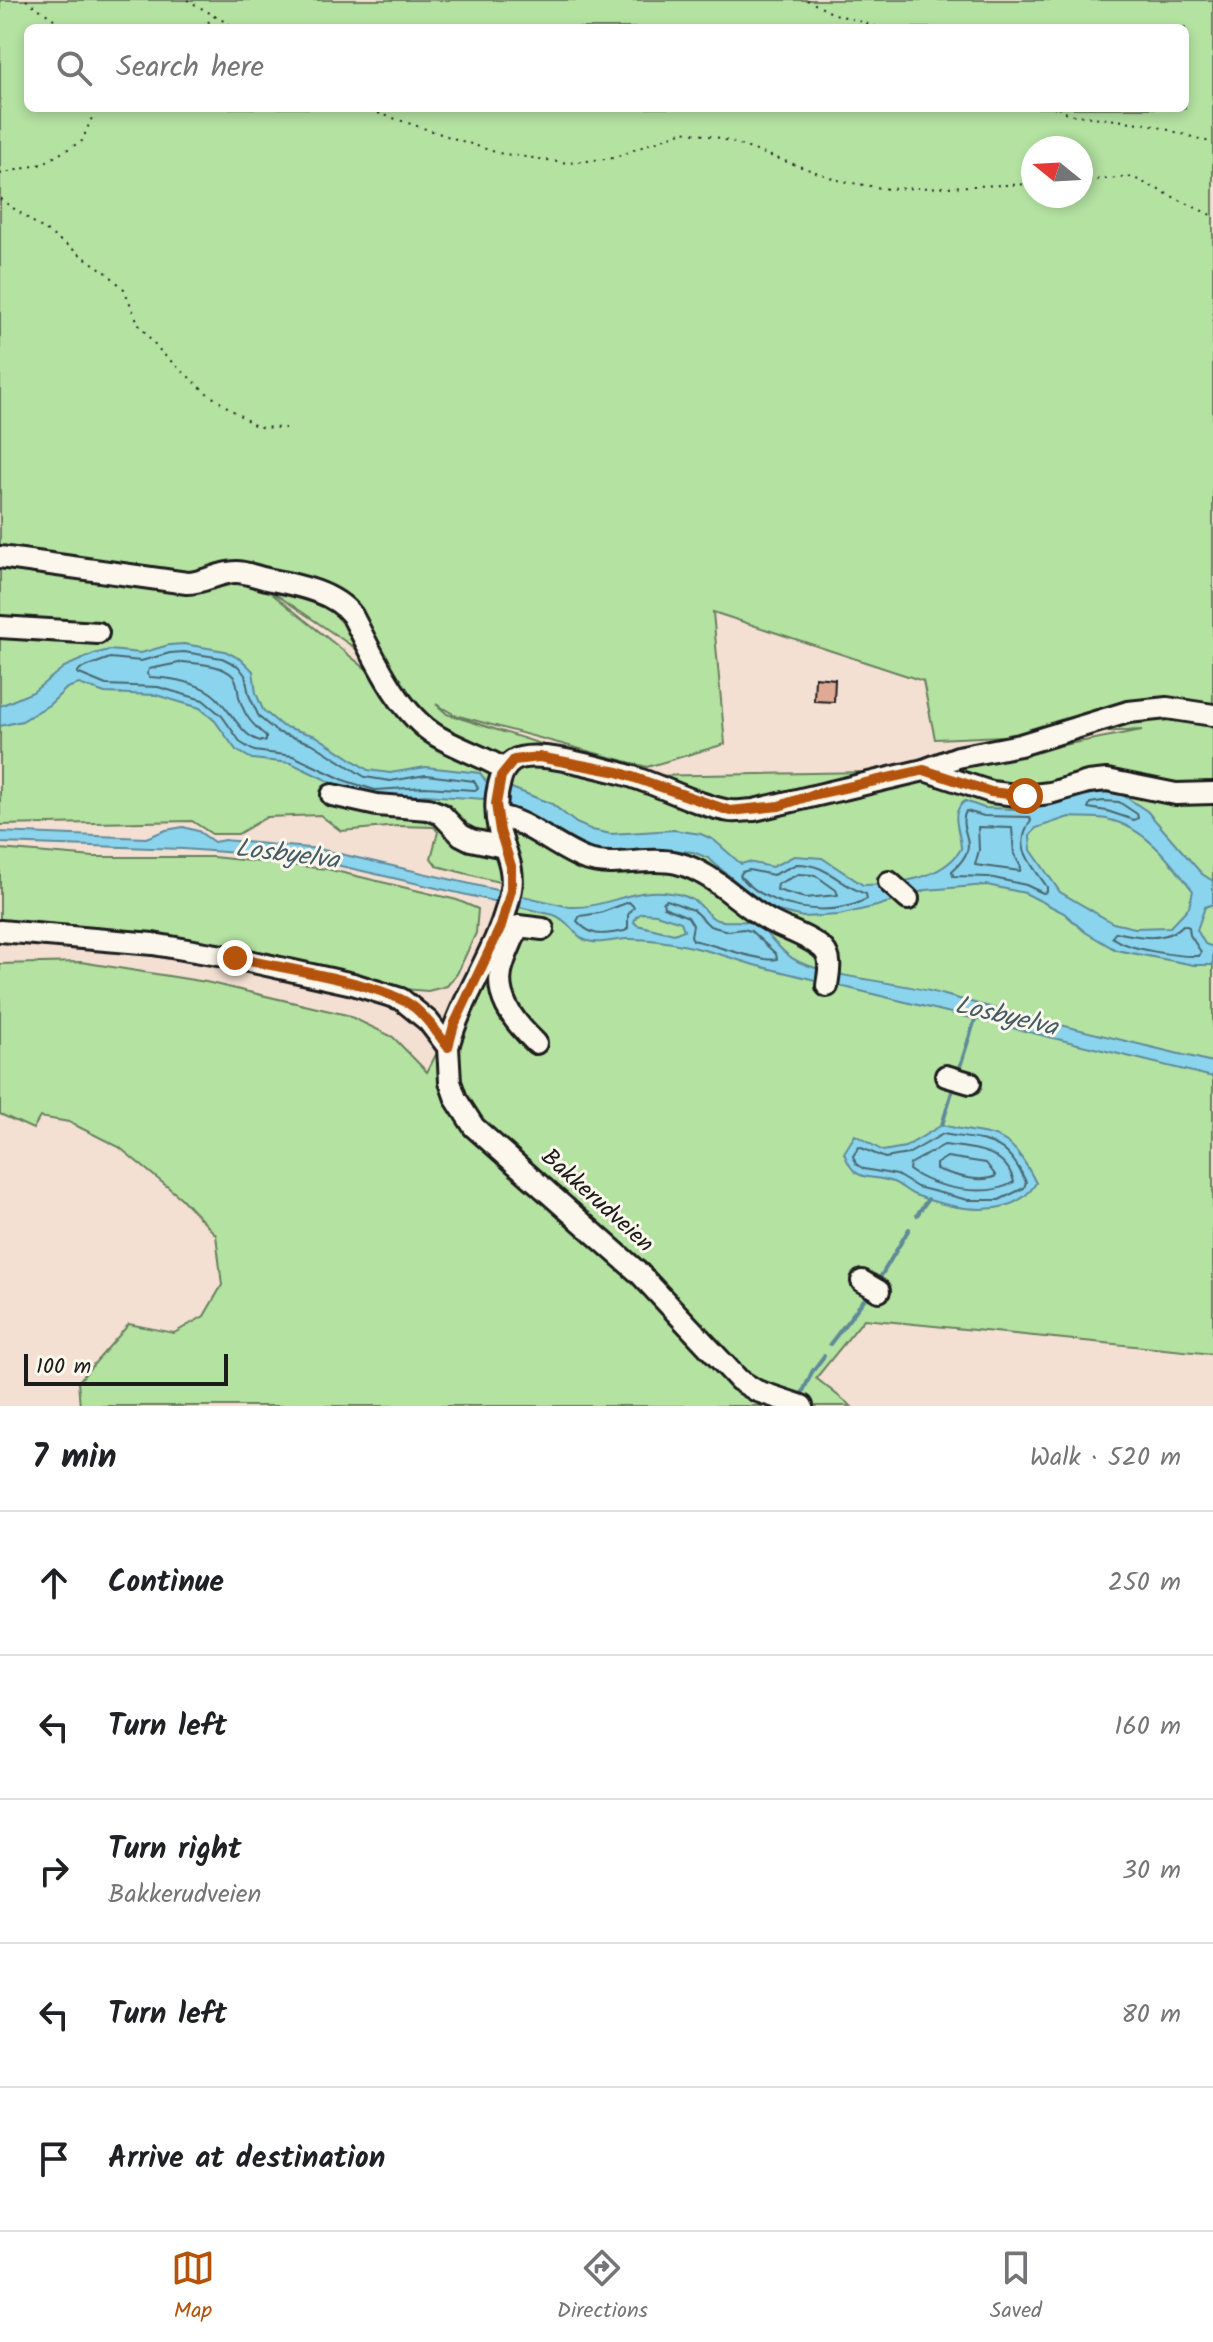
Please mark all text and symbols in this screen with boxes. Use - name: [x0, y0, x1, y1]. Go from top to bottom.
- search box: [24, 24, 1189, 112]
- text: Search here: [116, 44, 264, 92]
- icon: search: [52, 46, 96, 90]
- north arrow: [1021, 136, 1093, 208]
- route start: [1007, 778, 1043, 814]
- water label: Losbyelva: [233, 828, 343, 882]
- route end: [217, 940, 253, 976]
- water label: Losbyelva: [951, 985, 1063, 1050]
- street label: Bakkerudveien: [531, 1139, 663, 1263]
- scale bar: [24, 1350, 228, 1386]
- text: 100 m: [36, 1350, 91, 1385]
- text: 7 min: [32, 1431, 117, 1485]
- text: Walk · 520 m: [1030, 1437, 1181, 1479]
- text: Continue: [108, 1559, 224, 1607]
- icon: ahead: [32, 1561, 76, 1605]
- text: 250 m: [1108, 1562, 1181, 1604]
- text: Turn left: [108, 1703, 227, 1751]
- icon: left: [32, 1705, 76, 1749]
- text: 160 m: [1114, 1706, 1181, 1748]
- text: Turn right: [108, 1826, 241, 1874]
- icon: right: [32, 1849, 76, 1893]
- text: 30 m: [1122, 1850, 1181, 1892]
- text: Bakkerudveien: [108, 1874, 261, 1916]
- text: Turn left: [108, 1991, 227, 2039]
- icon: left: [32, 1993, 76, 2037]
- text: 80 m: [1121, 1994, 1181, 2036]
- text: Arrive at destination: [108, 2135, 385, 2183]
- icon: arrive: [32, 2137, 76, 2181]
- tab: Map: [171, 2246, 215, 2329]
- tab: Directions: [557, 2246, 648, 2329]
- tab: Saved: [990, 2246, 1042, 2329]

